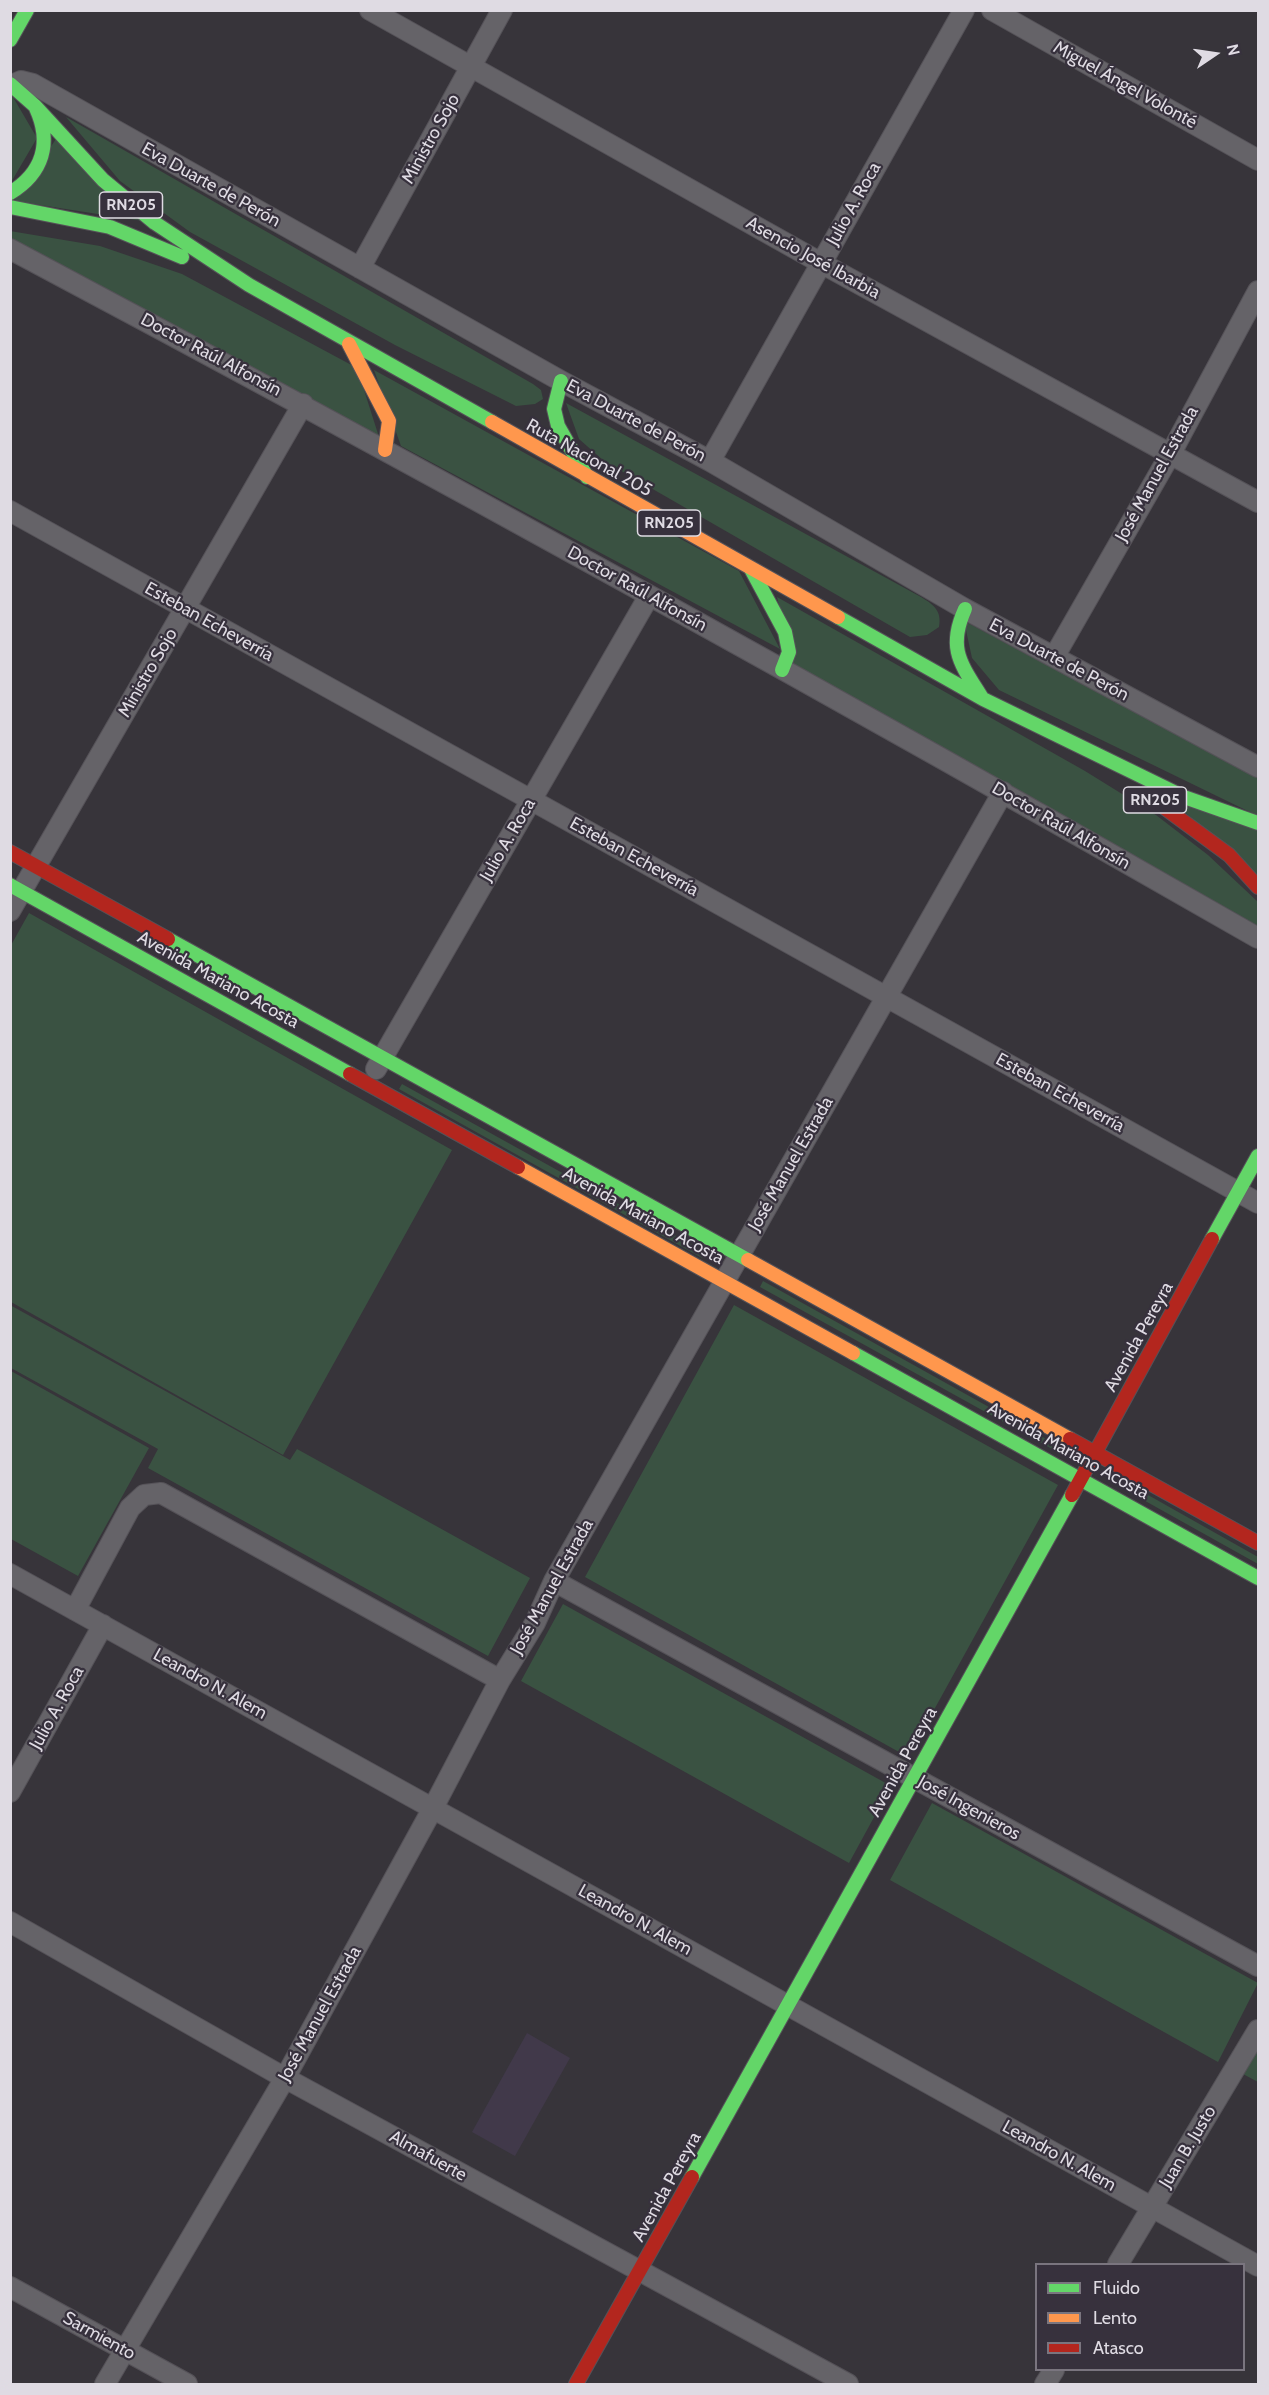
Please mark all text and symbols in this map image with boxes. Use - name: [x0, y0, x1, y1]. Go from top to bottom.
- north arrow: [1185, 24, 1245, 84]
- street label: Miguel Ángel Volonté: [1049, 37, 1201, 133]
- text: N: [1222, 42, 1244, 57]
- street label: Ministro Sojo: [398, 90, 464, 188]
- street label: Eva Duarte de Perón: [138, 138, 284, 232]
- street label: Julio A. Roca: [822, 159, 886, 249]
- road number: RN205: [100, 192, 162, 218]
- street label: Asencio José Ibarbia: [742, 212, 884, 304]
- street label: Doctor Raúl Alfonsín: [137, 309, 285, 401]
- street label: Eva Duarte de Perón: [562, 375, 710, 467]
- street label: José Manuel Estrada: [1111, 403, 1203, 545]
- street label: Ruta Nacional 205: [522, 414, 656, 502]
- road number: RN205: [638, 510, 700, 536]
- street label: Doctor Raúl Alfonsín: [564, 542, 710, 636]
- street label: Esteban Echeverría: [141, 578, 277, 666]
- street label: Eva Duarte de Perón: [985, 614, 1133, 706]
- street label: Ministro Sojo: [114, 625, 182, 721]
- street label: Doctor Raúl Alfonsín: [988, 778, 1134, 874]
- road number: RN205: [1124, 787, 1186, 813]
- street label: Julio A. Roca: [476, 795, 540, 885]
- street label: Esteban Echeverría: [566, 813, 702, 901]
- street label: Avenida Mariano Acosta: [134, 927, 302, 1033]
- street label: Esteban Echeverría: [992, 1049, 1128, 1137]
- street label: José Manuel Estrada: [744, 1093, 838, 1235]
- street label: Avenida Mariano Acosta: [559, 1163, 727, 1269]
- street label: Avenida Pereyra: [1100, 1278, 1178, 1396]
- street label: Avenida Mariano Acosta: [984, 1398, 1152, 1504]
- street label: José Manuel Estrada: [506, 1516, 598, 1658]
- street label: Leandro N. Alem: [149, 1644, 271, 1724]
- street label: Julio A. Roca: [25, 1663, 89, 1753]
- street label: Avenida Pereyra: [864, 1703, 942, 1821]
- street label: José Ingenieros: [914, 1771, 1024, 1845]
- street label: Leandro N. Alem: [574, 1880, 696, 1960]
- street label: José Manuel Estrada: [274, 1943, 366, 2085]
- street label: Juan B. Justo: [1155, 2102, 1221, 2192]
- street label: Leandro N. Alem: [998, 2116, 1120, 2196]
- street label: Almafuerte: [386, 2126, 470, 2186]
- street label: Avenida Pereyra: [628, 2128, 706, 2246]
- legend: [1035, 2263, 1245, 2371]
- text: Fluido: [1093, 2277, 1140, 2299]
- street label: Sarmiento: [59, 2307, 139, 2365]
- text: Lento: [1093, 2307, 1137, 2329]
- text: Atasco: [1093, 2337, 1144, 2359]

